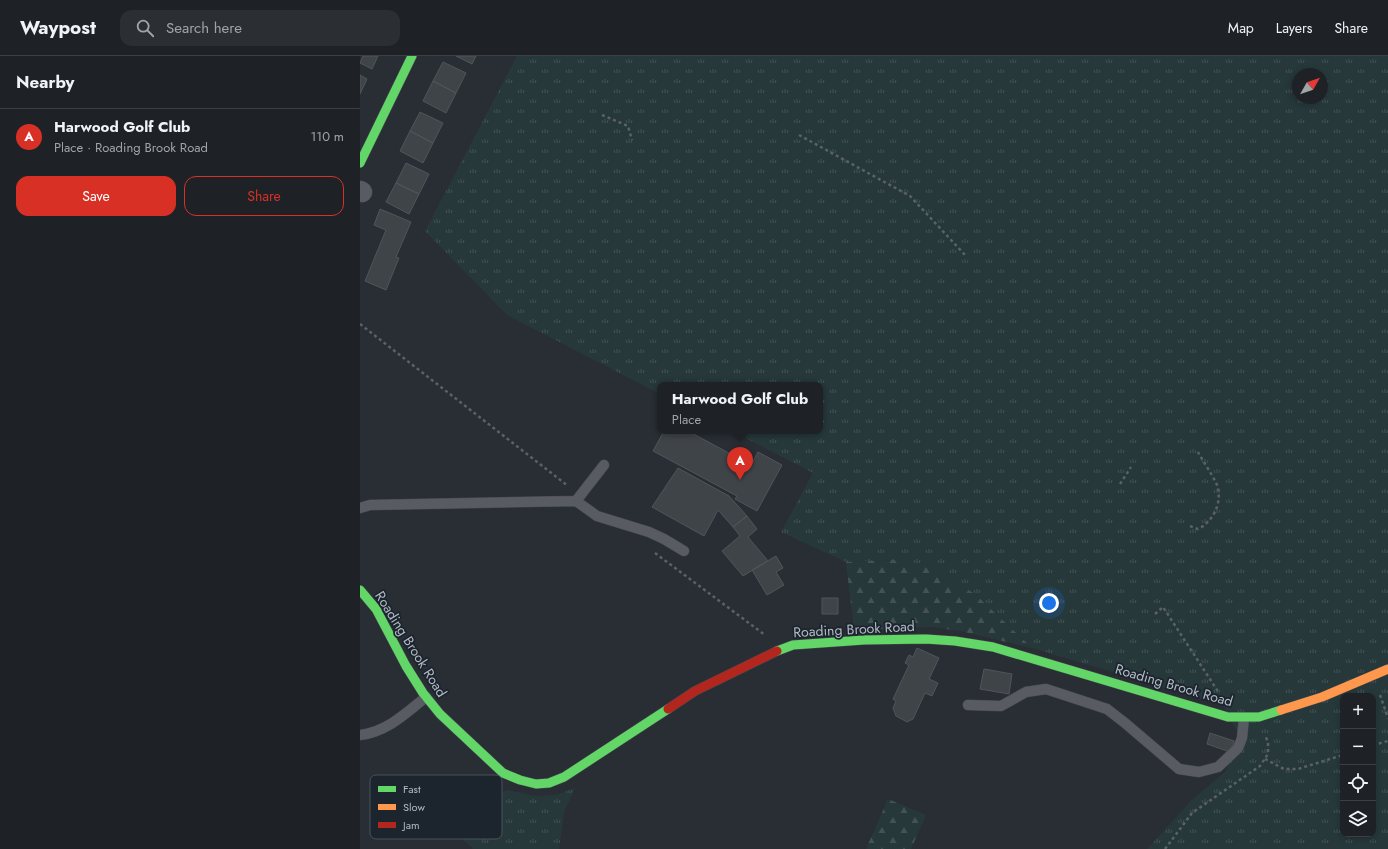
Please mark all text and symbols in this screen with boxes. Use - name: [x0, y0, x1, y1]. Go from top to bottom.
- search box: [120, 10, 400, 46]
- text: Waypost: [20, 14, 96, 41]
- icon: search: [134, 17, 156, 39]
- text: Search here: [166, 17, 242, 39]
- text: Map: [1228, 18, 1254, 38]
- text: Layers: [1276, 18, 1312, 38]
- text: Share: [1334, 18, 1368, 38]
- north arrow: [1292, 68, 1328, 104]
- text: Nearby: [16, 70, 74, 94]
- text: Harwood Golf Club: [54, 116, 190, 138]
- text: A: [24, 127, 34, 146]
- text: 110 m: [310, 127, 344, 146]
- text: Place · Roading Brook Road: [54, 138, 208, 157]
- button: Save: [16, 176, 176, 216]
- button: Share: [184, 176, 344, 216]
- popup: [657, 382, 823, 434]
- text: Harwood Golf Club: [672, 388, 808, 410]
- text: Place: [672, 410, 701, 429]
- pin: A: [727, 447, 753, 480]
- street label: Roading Brook Road: [370, 587, 452, 701]
- your location: [1039, 593, 1059, 613]
- street label: Roading Brook Road: [793, 616, 915, 642]
- street label: Roading Brook Road: [1113, 659, 1235, 711]
- map controls: [1340, 693, 1376, 837]
- button: +: [1340, 693, 1376, 729]
- button: −: [1340, 729, 1376, 765]
- button: locate: [1340, 765, 1376, 801]
- legend: [370, 775, 502, 839]
- text: Fast: [403, 781, 421, 797]
- text: Slow: [403, 799, 425, 815]
- button: layers: [1340, 801, 1376, 837]
- text: Jam: [401, 817, 420, 833]

